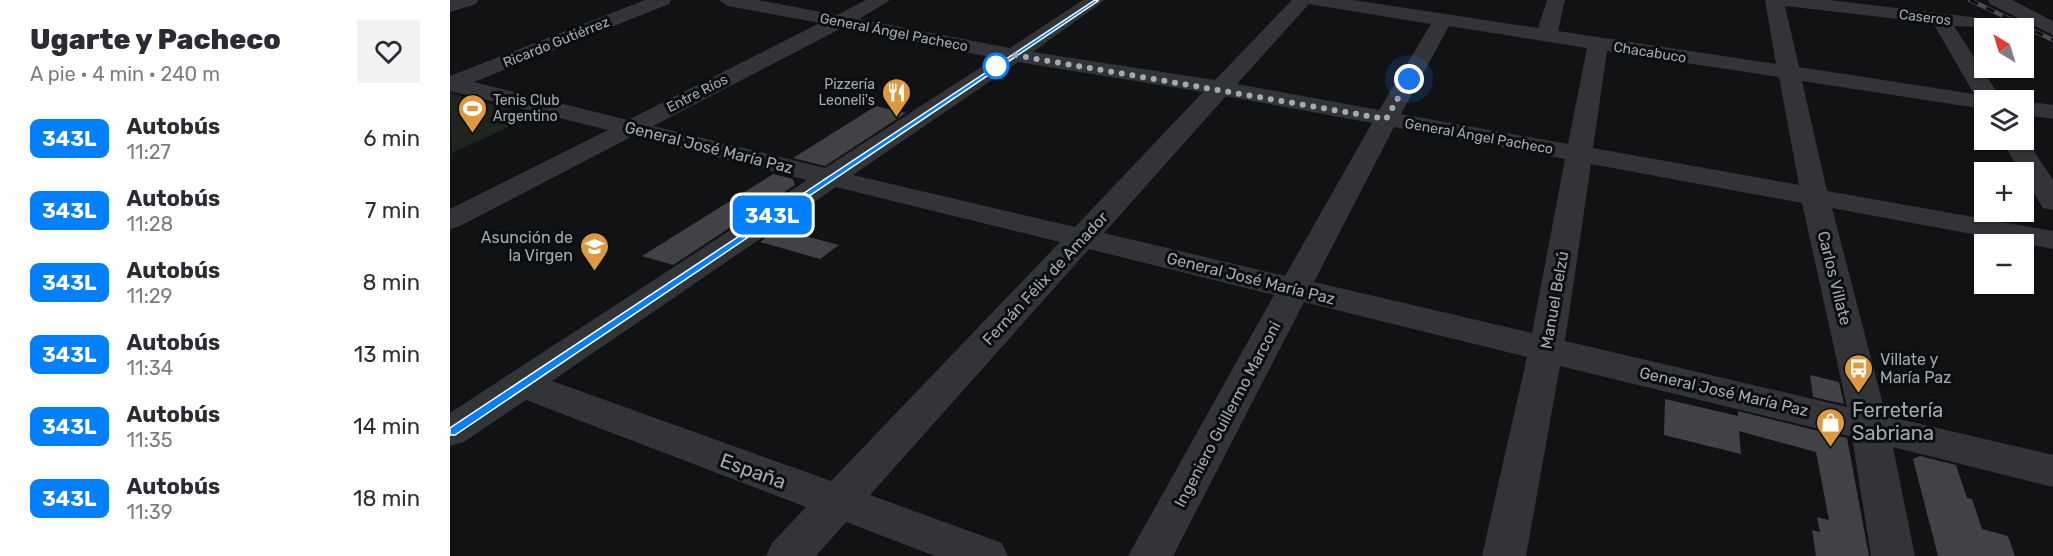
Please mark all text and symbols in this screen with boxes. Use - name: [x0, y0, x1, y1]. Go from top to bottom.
- street label: Caseros: [1898, 6, 1952, 29]
- street label: General Ángel Pacheco: [818, 9, 970, 55]
- street label: Ricardo Gutiérrez: [501, 13, 612, 72]
- north arrow: [1974, 18, 2034, 78]
- map controls: [1974, 18, 2034, 294]
- button: heart: [357, 20, 420, 83]
- text: Ugarte y Pacheco: [30, 23, 281, 56]
- street label: Chacabuco: [1612, 38, 1688, 67]
- unlabelled marker: [983, 53, 1009, 79]
- text: A pie · 4 min · 240 m: [30, 62, 220, 86]
- your location: [1394, 64, 1424, 94]
- street label: Entre Ríos: [664, 71, 731, 116]
- place label: Pizzería Leoneli's: [818, 76, 875, 109]
- restaurant icon: Pizzería Leoneli's: [880, 76, 912, 118]
- button: layers: [1974, 90, 2034, 150]
- sports icon: Tenis Club Argentino: [456, 92, 488, 134]
- place label: Tenis Club Argentino: [493, 92, 560, 125]
- text: Autobús: [127, 113, 220, 140]
- street label: General Ángel Pacheco: [1403, 114, 1555, 158]
- street label: General José María Paz: [623, 117, 795, 178]
- text: 6 min: [363, 125, 420, 152]
- text: 343L: [42, 126, 97, 151]
- text: 11:27: [127, 140, 171, 164]
- button: +: [1974, 162, 2034, 222]
- text: Autobús: [127, 185, 220, 212]
- line badge: 343L: [730, 196, 814, 234]
- text: 7 min: [365, 197, 420, 224]
- text: 343L: [42, 198, 97, 223]
- text: 343L: [745, 203, 799, 228]
- street label: Fernán Félix de Amador: [979, 208, 1112, 349]
- text: 11:28: [127, 212, 173, 236]
- place label: Asunción de la Virgen: [481, 228, 573, 265]
- street label: Carlos Villate: [1814, 229, 1855, 327]
- school or university icon: Asunción de la Virgen: [578, 230, 610, 272]
- button: −: [1974, 234, 2034, 294]
- street label: General José María Paz: [1165, 248, 1337, 309]
- street label: Manuel Belzú: [1537, 250, 1572, 350]
- text: Autobús: [127, 257, 220, 284]
- text: 8 min: [362, 269, 420, 296]
- text: 343L: [42, 270, 97, 295]
- text: 11:29: [127, 284, 172, 308]
- street label: Ingeniero Guillermo Marconi: [1170, 318, 1285, 510]
- text: Autobús: [127, 329, 220, 356]
- text: 13 min: [354, 341, 420, 368]
- text: 343L: [42, 342, 97, 367]
- place label: Villate y María Paz: [1880, 350, 1951, 387]
- bus stop icon: Villate y María Paz: [1843, 352, 1875, 394]
- text: 11:34: [127, 356, 173, 380]
- street label: General José María Paz: [1638, 363, 1810, 420]
- place label: Ferretería Sabriana: [1852, 398, 1943, 445]
- text: Autobús: [127, 401, 220, 428]
- shop icon: Ferretería Sabriana: [1815, 406, 1847, 448]
- text: 14 min: [353, 413, 420, 440]
- text: 343L: [42, 414, 97, 439]
- text: 11:35: [127, 428, 173, 452]
- street label: España: [717, 448, 789, 494]
- text: Autobús: [127, 473, 220, 500]
- text: 18 min: [353, 485, 420, 512]
- text: 343L: [42, 486, 97, 511]
- text: 11:39: [127, 500, 173, 524]

